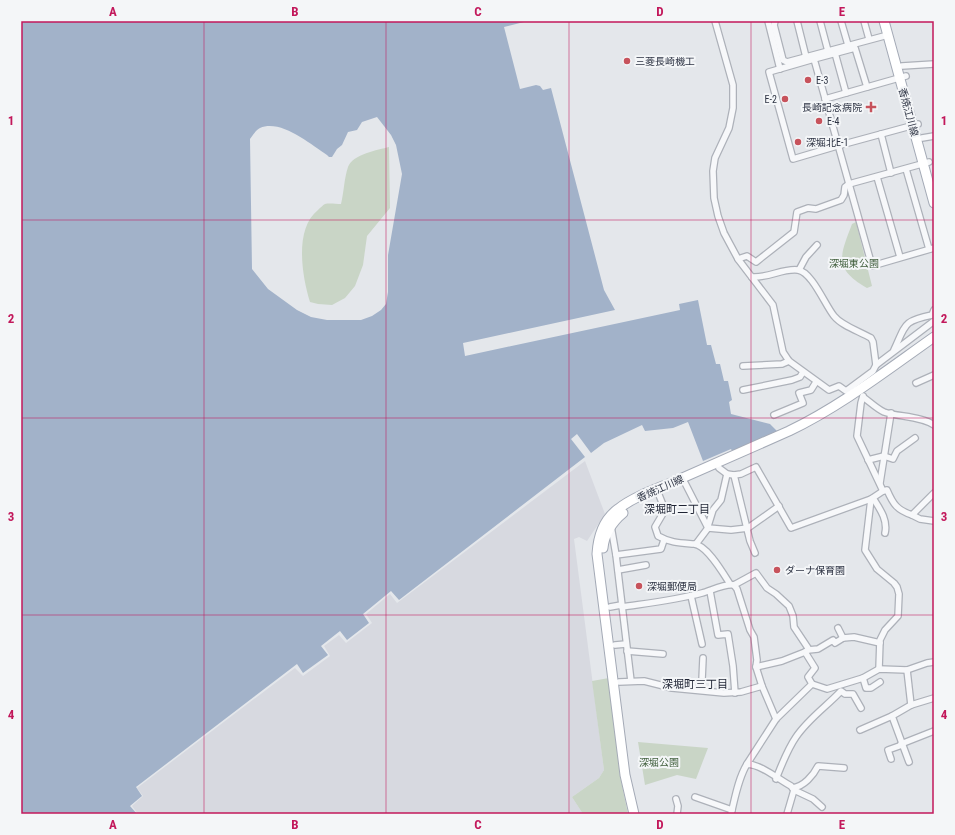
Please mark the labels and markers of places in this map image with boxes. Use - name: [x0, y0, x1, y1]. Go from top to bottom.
- marker: 三菱長崎機工: [622, 56, 632, 66]
- place label: 三菱長崎機工: [635, 56, 695, 67]
- marker: E-3: [803, 75, 813, 85]
- place label: E-3: [816, 75, 828, 86]
- place label: E-2: [765, 94, 777, 105]
- marker: E-2: [780, 94, 790, 104]
- marker: 長崎記念病院: [865, 101, 877, 113]
- place label: 長崎記念病院: [802, 102, 862, 113]
- marker: E-4: [814, 116, 824, 126]
- place label: E-4: [827, 116, 839, 127]
- marker: 深堀北E-1: [793, 137, 803, 147]
- place label: 深堀北E-1: [806, 137, 848, 148]
- marker: ダーナ保育園: [772, 565, 782, 575]
- place label: ダーナ保育園: [785, 565, 845, 576]
- marker: 深堀郵便局: [634, 581, 644, 591]
- place label: 深堀郵便局: [647, 581, 697, 592]

